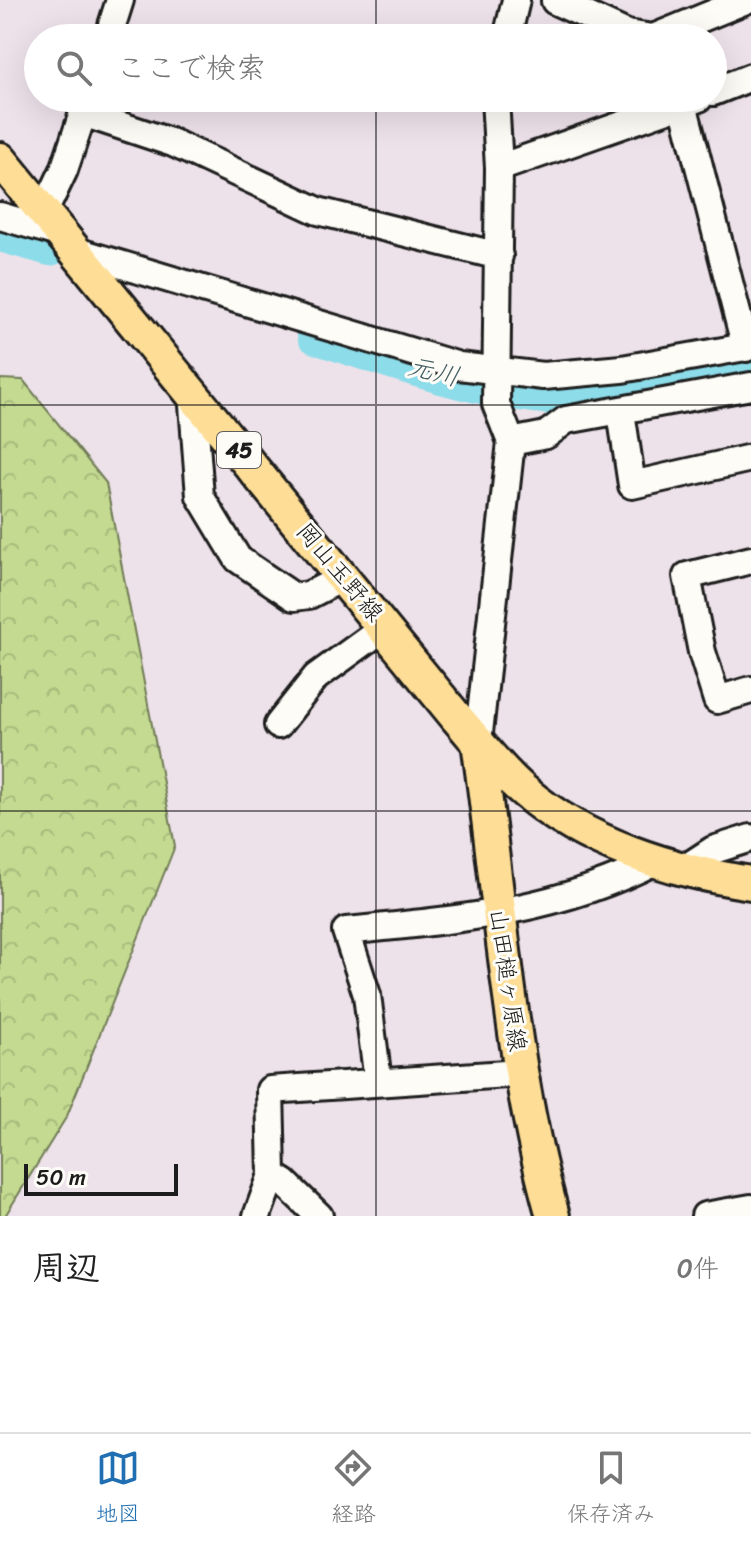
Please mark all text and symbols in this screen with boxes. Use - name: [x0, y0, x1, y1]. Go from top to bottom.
- search box: [24, 24, 727, 112]
- text: ここで検索: [116, 41, 266, 95]
- icon: search: [52, 46, 96, 90]
- water label: 元川: [403, 342, 465, 400]
- road number: 45: [217, 432, 261, 468]
- street label: 岡山玉野線: [285, 513, 395, 631]
- street label: 山田槌ヶ原線: [477, 906, 539, 1054]
- text: 50 m: [36, 1158, 86, 1197]
- scale bar: [24, 1160, 178, 1196]
- text: 周辺: [32, 1238, 100, 1298]
- text: 0件: [677, 1245, 719, 1291]
- tab: 地図: [96, 1446, 140, 1533]
- tab: 経路: [331, 1446, 375, 1533]
- tab: 保存済み: [567, 1446, 655, 1533]

